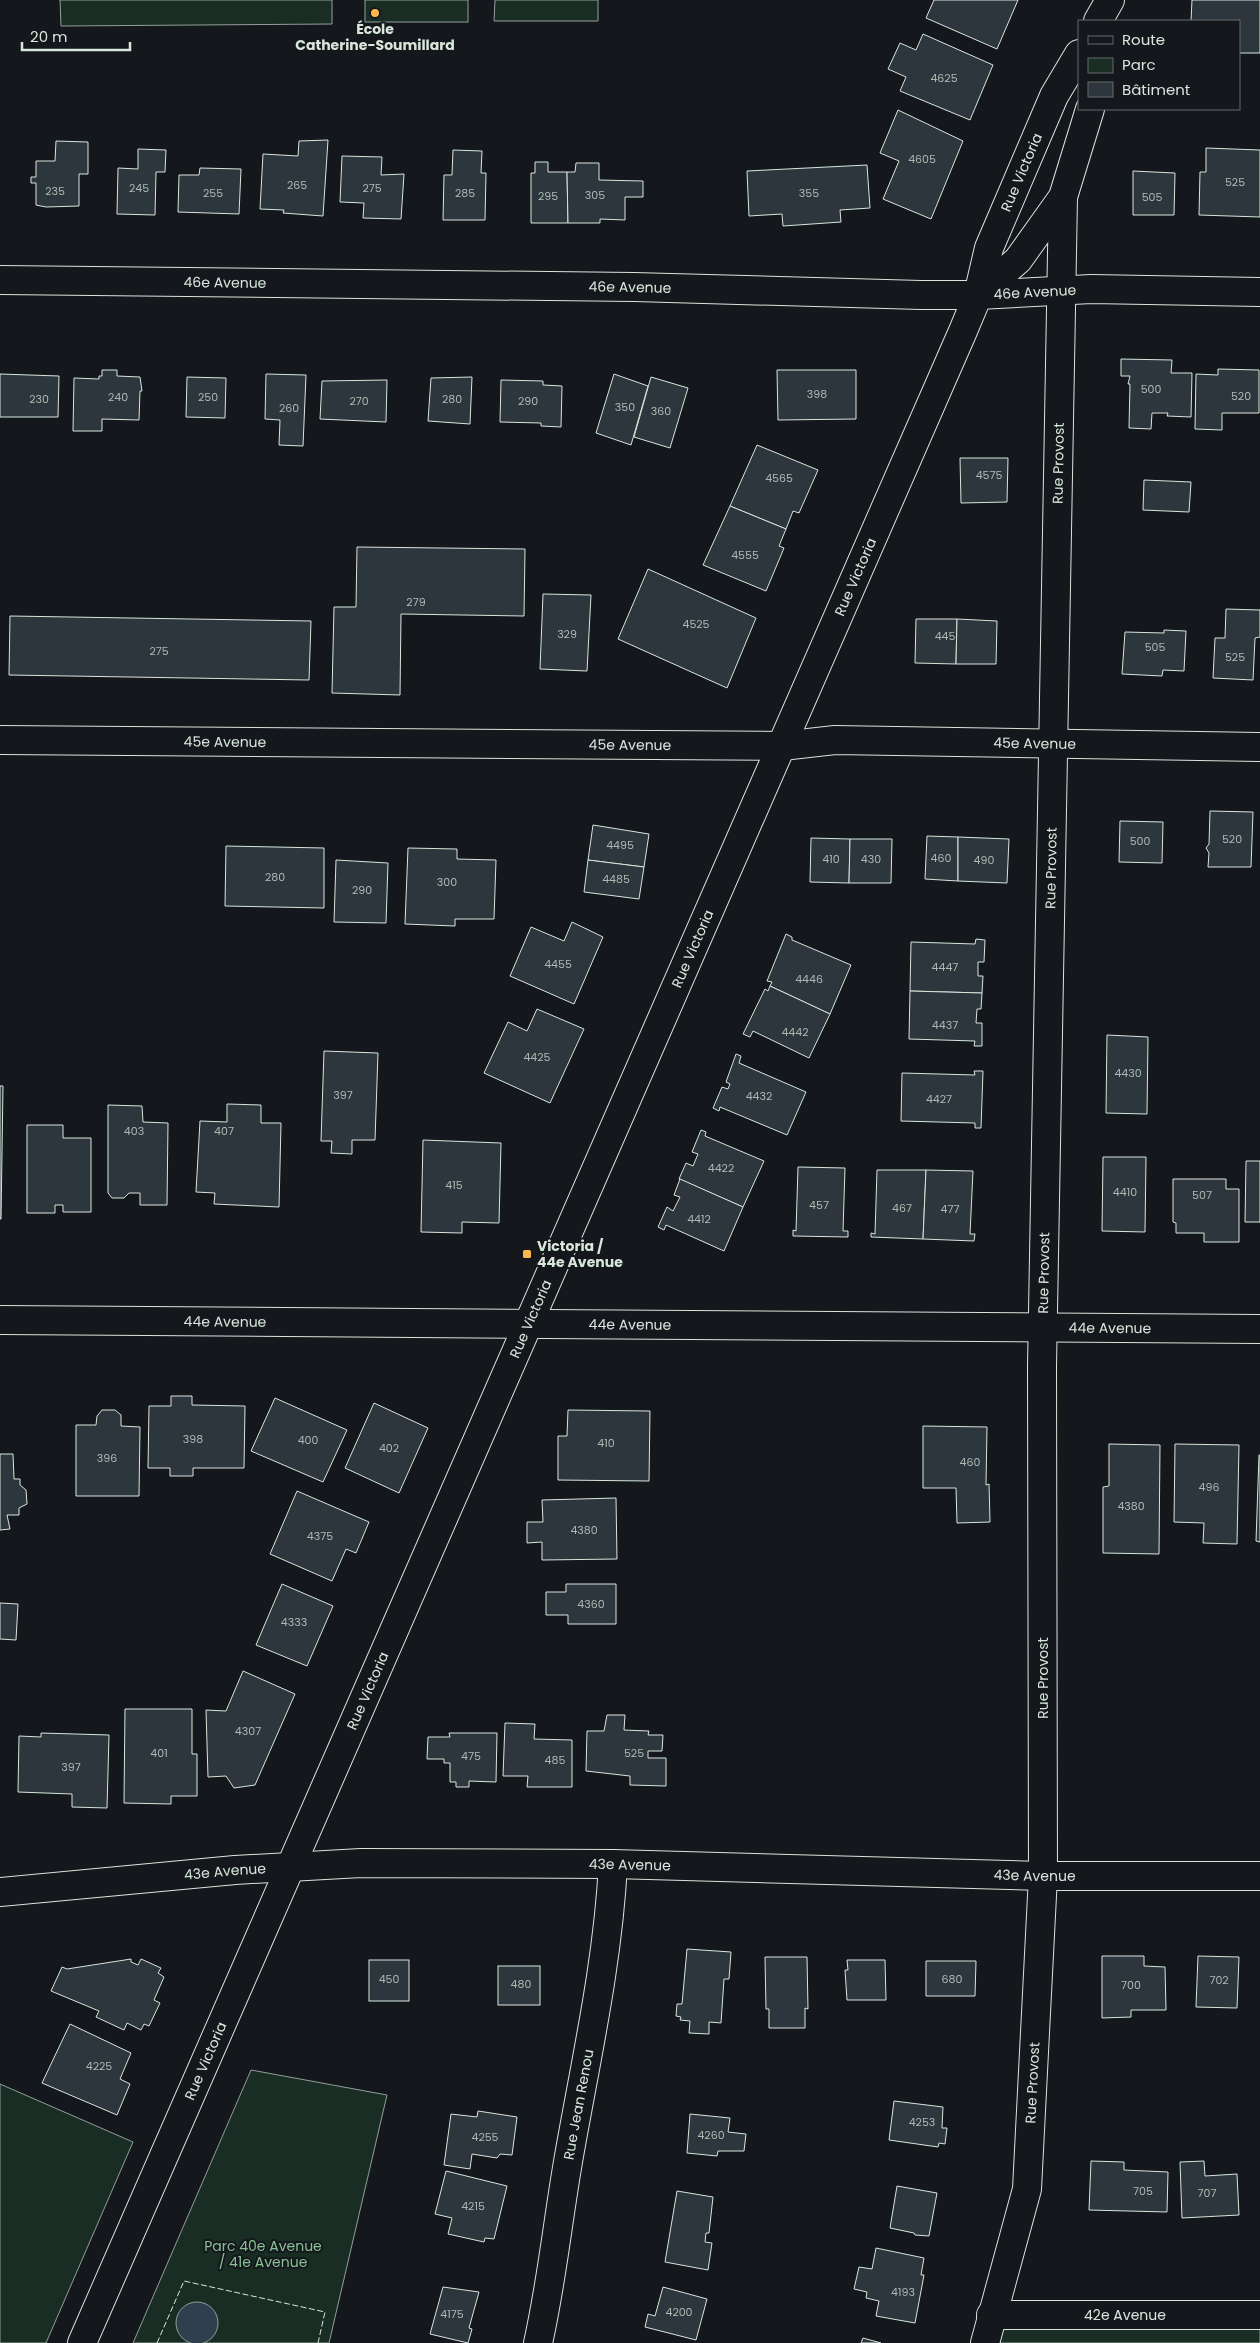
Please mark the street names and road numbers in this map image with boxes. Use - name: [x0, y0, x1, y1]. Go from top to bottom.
- street label: Rue Victoria: [996, 130, 1047, 215]
- street label: 46e Avenue: [184, 272, 267, 293]
- street label: 46e Avenue: [588, 276, 672, 298]
- street label: 46e Avenue: [993, 280, 1077, 304]
- street label: Rue Provost: [1047, 422, 1069, 504]
- street label: Rue Victoria: [829, 535, 881, 619]
- street label: 45e Avenue: [184, 731, 267, 752]
- street label: 45e Avenue: [993, 733, 1076, 754]
- street label: 45e Avenue: [589, 735, 672, 755]
- street label: Rue Provost: [1040, 827, 1062, 909]
- street label: Rue Victoria: [667, 907, 718, 991]
- street label: Rue Provost: [1033, 1232, 1054, 1314]
- street label: Rue Victoria: [505, 1277, 556, 1361]
- street label: 44e Avenue: [184, 1311, 267, 1332]
- street label: 44e Avenue: [589, 1314, 672, 1335]
- street label: 44e Avenue: [1069, 1318, 1152, 1338]
- street label: Rue Provost: [1033, 1637, 1053, 1719]
- street label: Rue Victoria: [342, 1648, 394, 1733]
- street label: 43e Avenue: [589, 1854, 671, 1876]
- street label: 43e Avenue: [183, 1858, 267, 1885]
- street label: 43e Avenue: [993, 1865, 1076, 1886]
- street label: Rue Victoria: [180, 2019, 231, 2103]
- street label: Rue Provost: [1020, 2042, 1044, 2124]
- street label: Rue Jean Renou: [559, 2047, 599, 2161]
- street label: 42e Avenue: [1084, 2305, 1166, 2325]

